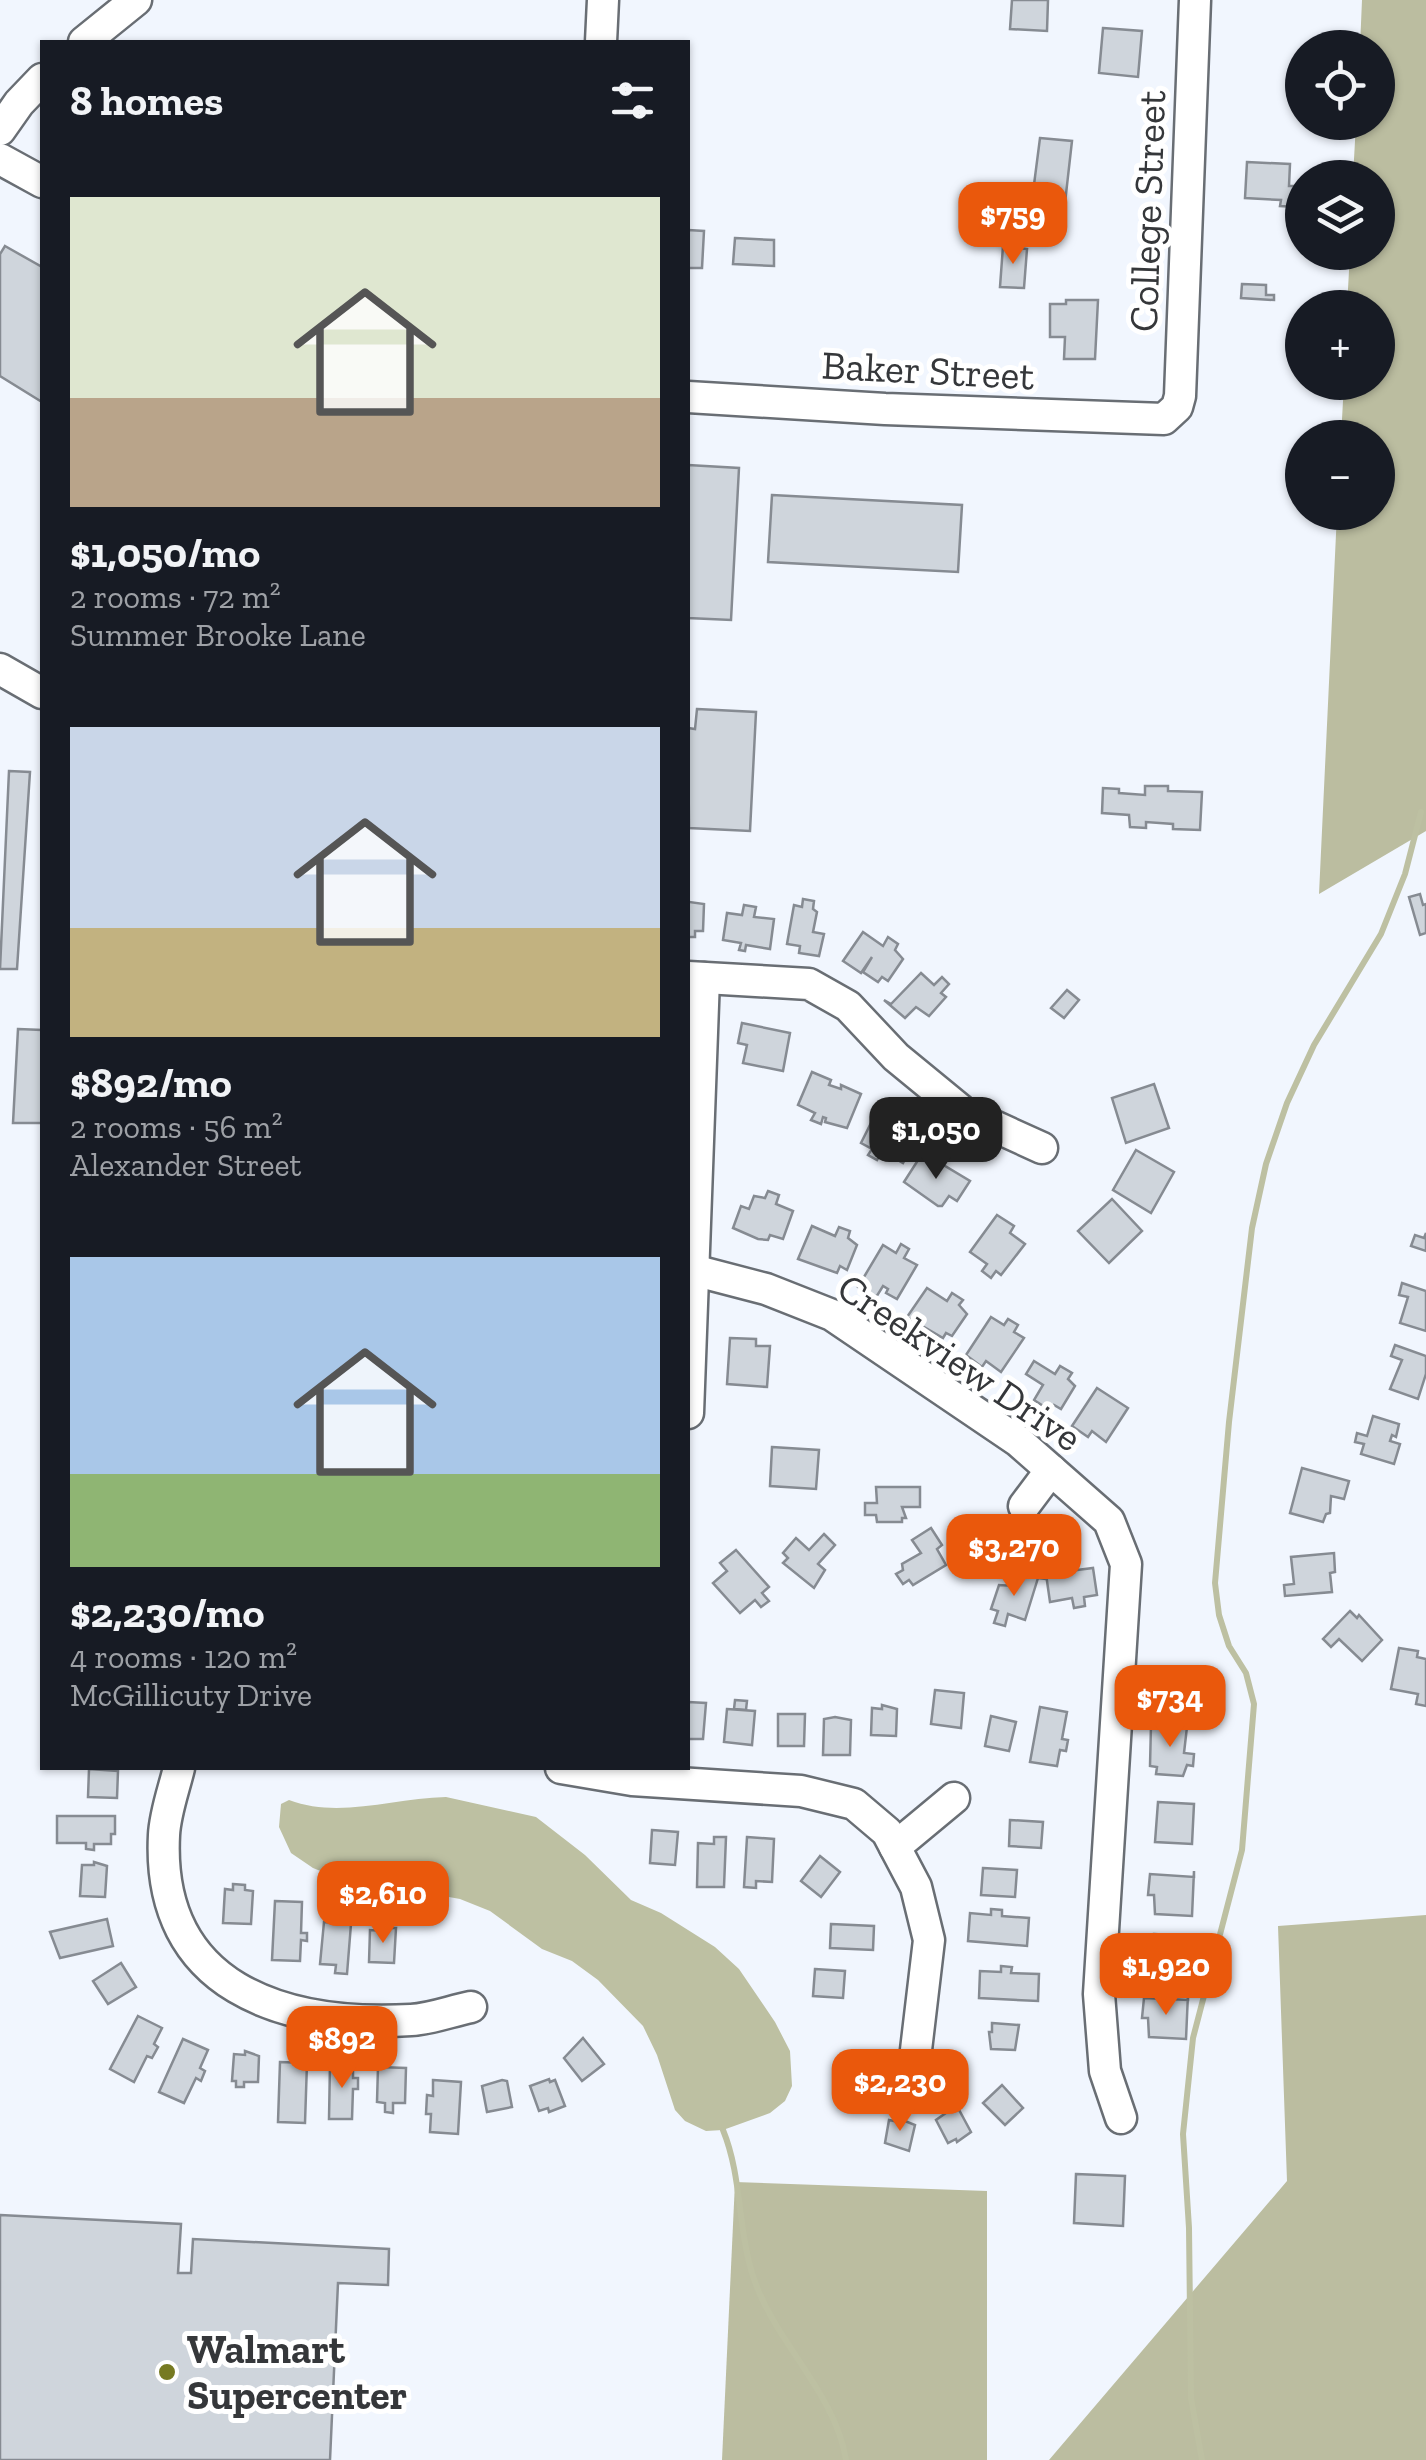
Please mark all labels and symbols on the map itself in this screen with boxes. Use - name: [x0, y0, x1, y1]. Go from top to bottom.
- street label: College Street: [1119, 89, 1175, 333]
- pin: $759: [954, 182, 1072, 267]
- street label: Baker Street: [820, 340, 1036, 400]
- pin: $1,050: [855, 1097, 1017, 1182]
- street label: Creekview Drive: [829, 1263, 1091, 1461]
- pin: $3,270: [933, 1514, 1095, 1599]
- pin: $734: [1111, 1665, 1229, 1750]
- pin: $2,610: [302, 1861, 464, 1946]
- pin: $1,920: [1085, 1933, 1247, 2018]
- pin: $892: [283, 2006, 401, 2091]
- pin: $2,230: [819, 2049, 981, 2134]
- place label: Walmart Supercenter: [187, 2325, 407, 2419]
- marker: Walmart Supercenter: [156, 2361, 178, 2383]

